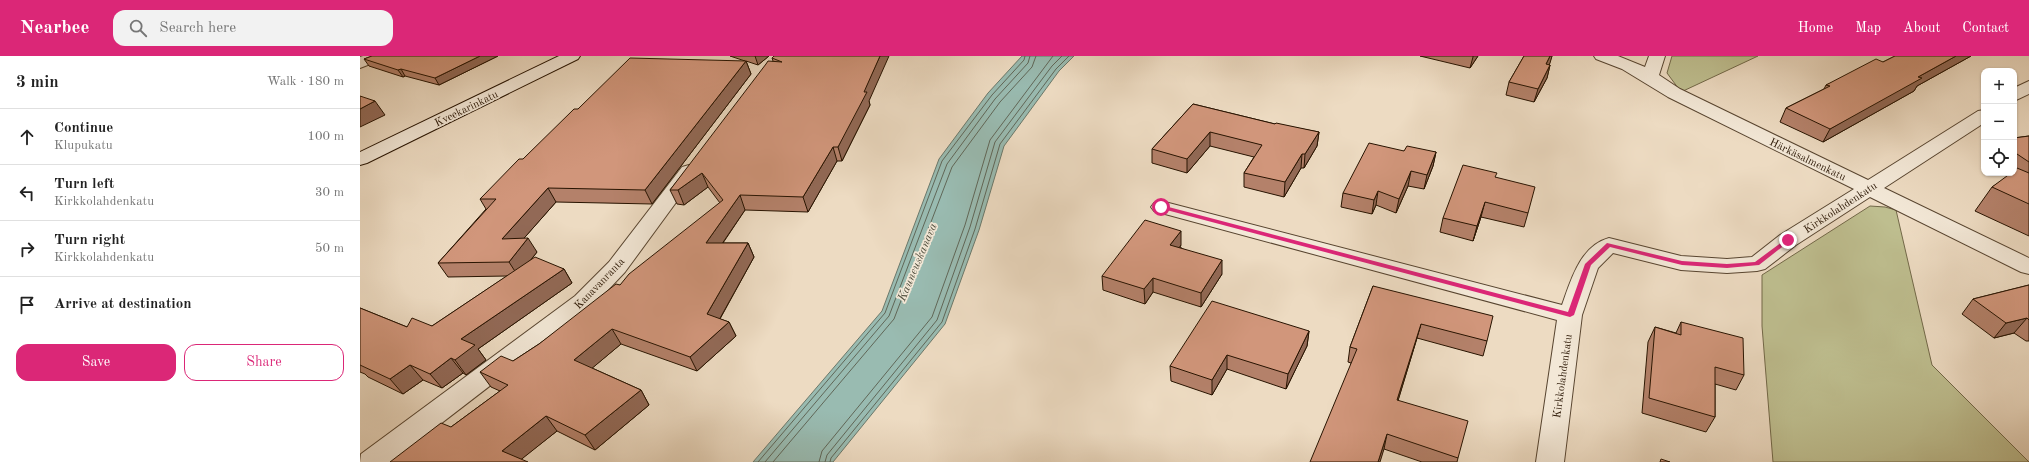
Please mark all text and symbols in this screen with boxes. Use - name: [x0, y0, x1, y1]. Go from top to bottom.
- search box: [113, 10, 393, 46]
- icon: search: [127, 17, 149, 39]
- text: Nearbee: [20, 19, 89, 38]
- text: Search here: [159, 21, 236, 36]
- text: Home: [1798, 21, 1833, 35]
- text: Map: [1855, 21, 1881, 35]
- text: About: [1903, 21, 1940, 35]
- text: Contact: [1962, 21, 2009, 35]
- map controls: [1981, 68, 2017, 176]
- button: +: [1981, 68, 2017, 104]
- text: 3 min: [16, 74, 59, 91]
- text: Walk · 180 m: [267, 75, 344, 88]
- street label: Kveekarinkatu: [433, 89, 500, 129]
- button: −: [1981, 104, 2017, 140]
- text: Continue: [54, 121, 113, 136]
- icon: ahead: [16, 126, 38, 148]
- text: 100 m: [307, 130, 344, 143]
- street label: Härkäsalmenkatu: [1767, 137, 1847, 184]
- text: Klupukatu: [54, 139, 113, 152]
- button: locate: [1981, 140, 2017, 176]
- text: Turn left: [54, 177, 114, 192]
- street label: Kirkkolahdenkatu: [1802, 181, 1879, 236]
- icon: left: [16, 182, 38, 204]
- text: 30 m: [315, 186, 344, 199]
- text: Kirkkolahdenkatu: [54, 195, 154, 208]
- route start: [1152, 198, 1170, 216]
- water label: Kauneuskanava: [896, 221, 940, 304]
- route end: [1779, 231, 1797, 249]
- text: Turn right: [54, 233, 125, 248]
- icon: right: [16, 238, 38, 260]
- text: 50 m: [315, 242, 344, 255]
- text: Kirkkolahdenkatu: [54, 251, 154, 264]
- street label: Kanavanranta: [573, 256, 628, 312]
- icon: arrive: [16, 294, 38, 316]
- text: Arrive at destination: [54, 297, 192, 312]
- street label: Kirkkolahdenkatu: [1552, 333, 1575, 419]
- button: Save: [16, 344, 176, 381]
- button: Share: [184, 344, 344, 381]

